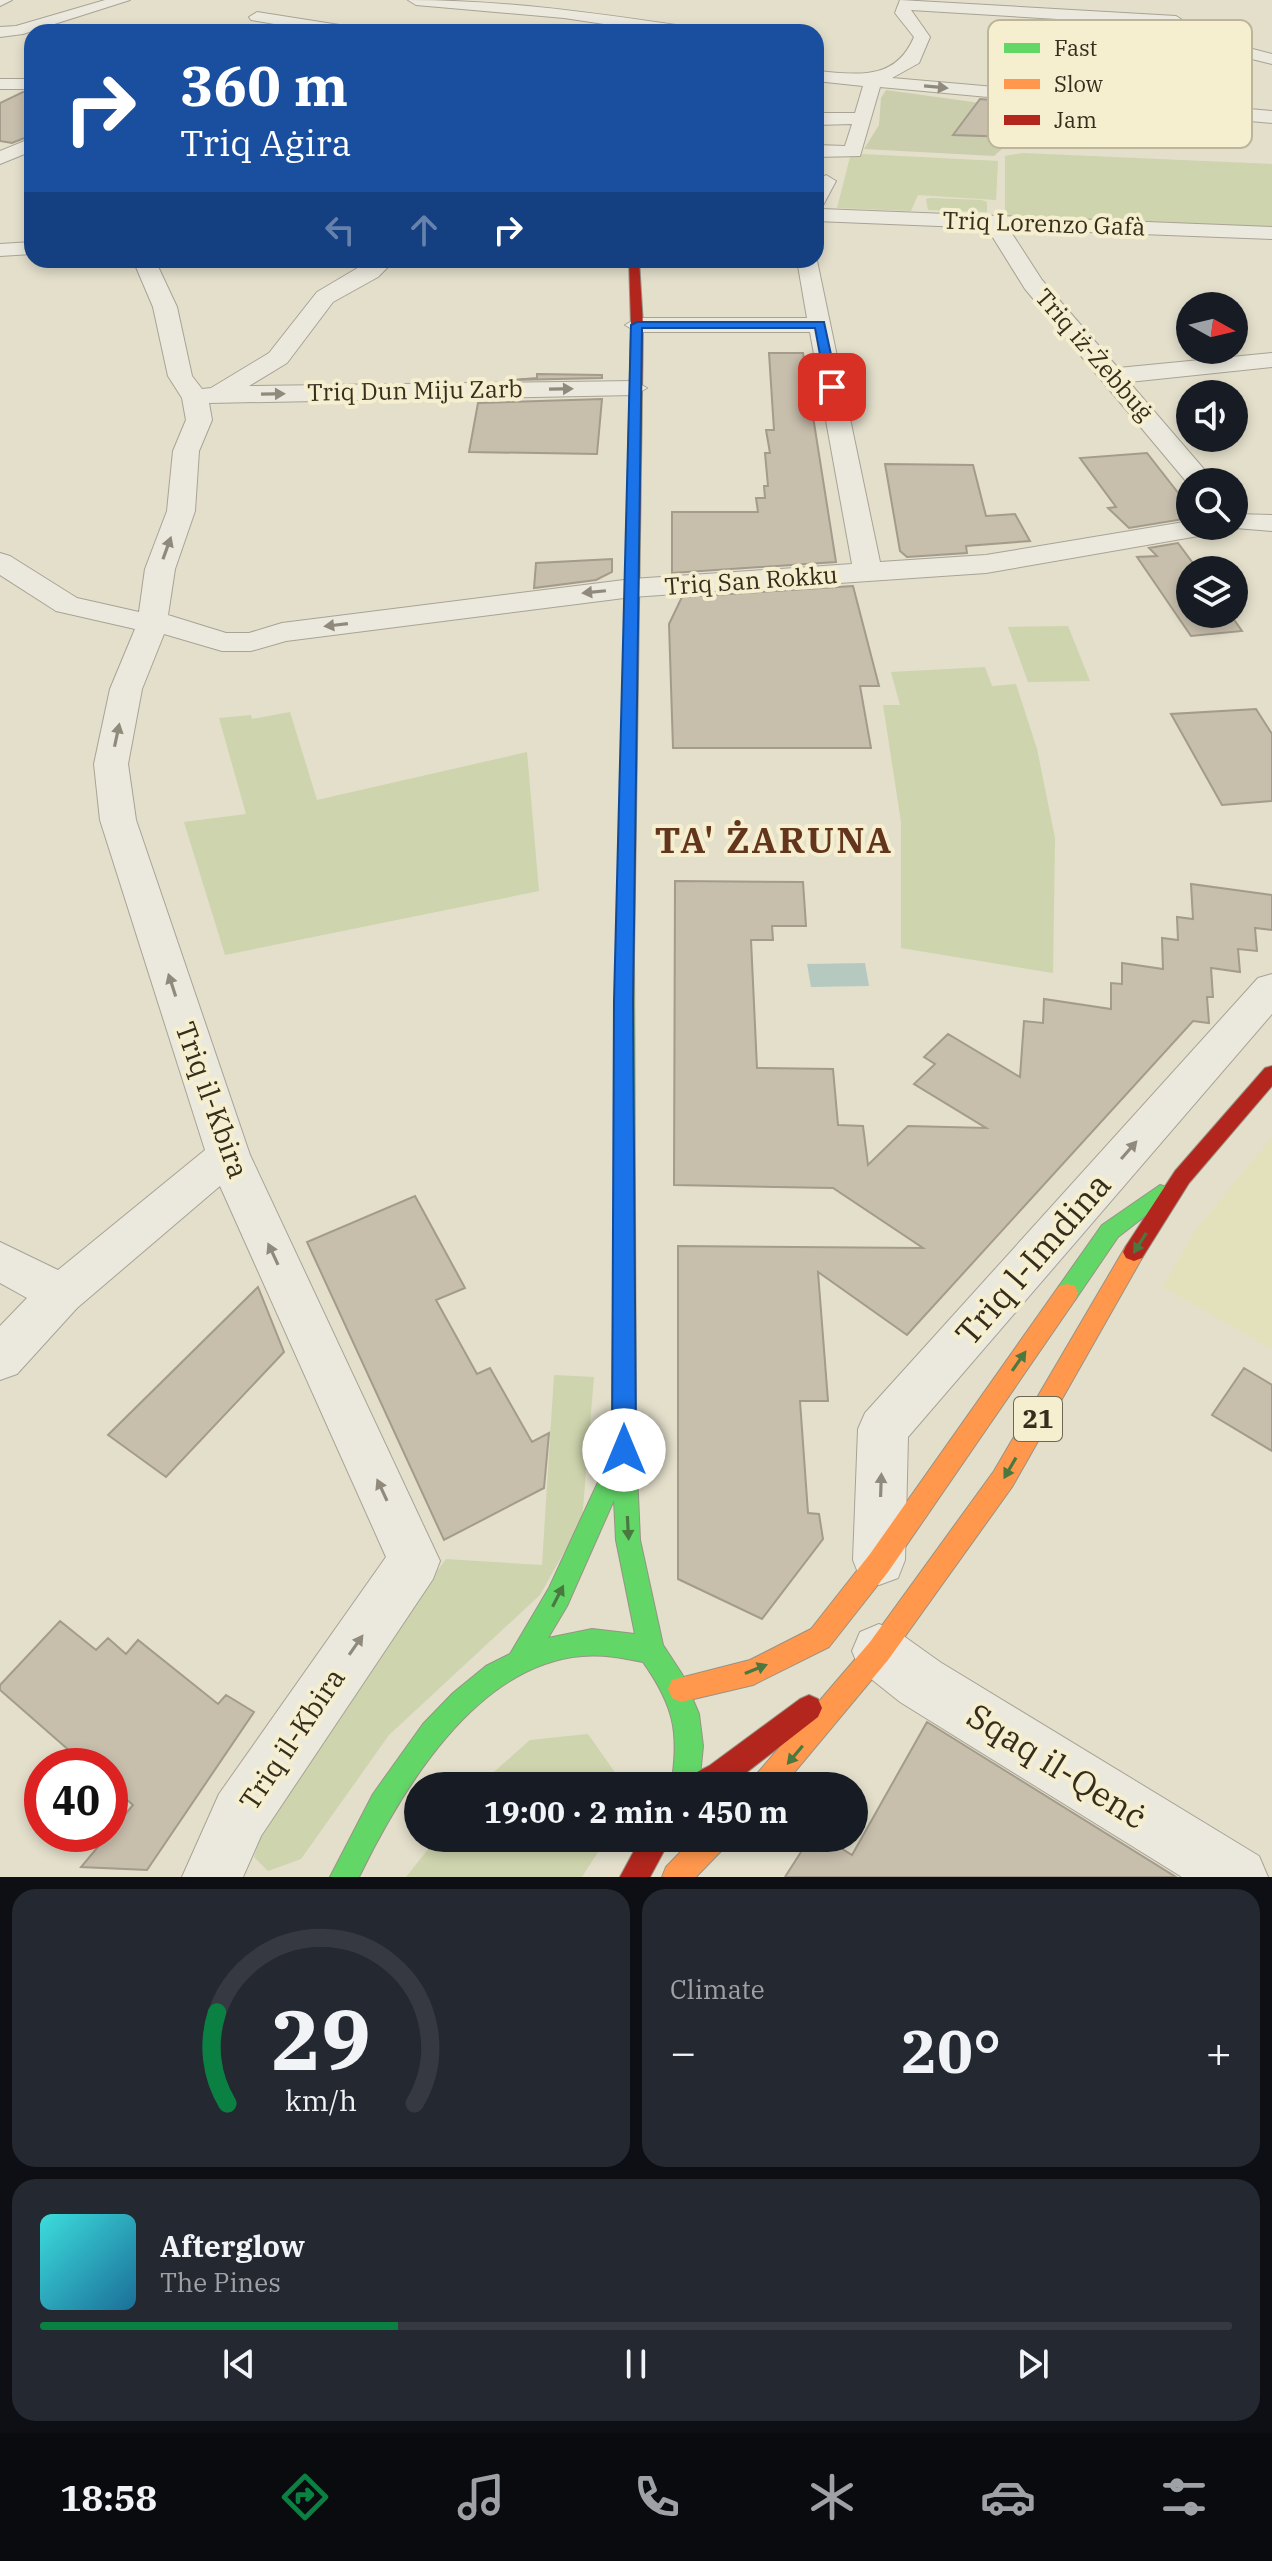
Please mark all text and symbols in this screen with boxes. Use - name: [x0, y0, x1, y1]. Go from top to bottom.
- legend: [988, 20, 1252, 148]
- text: Fast: [1054, 33, 1097, 62]
- text: 360 m: [180, 49, 348, 121]
- icon: right: [48, 56, 152, 160]
- text: Slow: [1054, 69, 1103, 98]
- one-way arrow: [924, 81, 949, 94]
- text: Jam: [1054, 105, 1097, 134]
- text: Triq Aġira: [180, 119, 351, 166]
- street label: Triq Lorenzo Gafà: [942, 203, 1146, 243]
- icon: left: [318, 208, 362, 252]
- icon: ahead: [402, 208, 446, 252]
- icon: right: [486, 208, 530, 252]
- street label: Triq iż-Żebbuġ: [1028, 281, 1161, 427]
- north arrow: [1176, 292, 1248, 364]
- map controls: [1176, 292, 1248, 628]
- pin: [798, 353, 866, 421]
- icon: arrive: [810, 365, 854, 409]
- street label: Triq Dun Miju Zarb: [307, 372, 523, 408]
- button: sound: [1176, 380, 1248, 452]
- one-way arrow: [549, 383, 574, 395]
- one-way arrow: [261, 387, 286, 400]
- button: search: [1176, 468, 1248, 540]
- one-way arrow: [162, 536, 174, 560]
- button: layers: [1176, 556, 1248, 628]
- street label: Triq San Rokku: [663, 558, 839, 602]
- one-way arrow: [581, 586, 606, 599]
- one-way arrow: [323, 619, 348, 632]
- one-way arrow: [111, 722, 124, 747]
- district label: TA' ŻARUNA: [655, 816, 893, 863]
- one-way arrow: [165, 973, 177, 997]
- street label: Triq il-Kbira: [167, 1017, 258, 1183]
- one-way arrow: [1120, 1140, 1138, 1159]
- street label: Triq l-Imdina: [945, 1163, 1119, 1354]
- one-way arrow: [1133, 1232, 1147, 1254]
- one-way arrow: [266, 1242, 280, 1266]
- one-way arrow: [1011, 1350, 1026, 1371]
- road number: 21: [1014, 1397, 1062, 1441]
- position arrow: [582, 1408, 666, 1492]
- one-way arrow: [1003, 1457, 1017, 1479]
- one-way arrow: [875, 1472, 888, 1497]
- one-way arrow: [375, 1479, 389, 1502]
- one-way arrow: [622, 1516, 635, 1541]
- one-way arrow: [551, 1585, 565, 1607]
- one-way arrow: [349, 1635, 364, 1656]
- street label: Triq il-Kbira: [231, 1661, 353, 1817]
- one-way arrow: [744, 1662, 768, 1675]
- street label: Sqaq il-Qenċ: [959, 1692, 1156, 1838]
- one-way arrow: [786, 1744, 803, 1765]
- speed limit sign: 40: [24, 1748, 128, 1852]
- text: 19:00 · 2 min · 450 m: [484, 1792, 788, 1831]
- text: Climate: [670, 1972, 765, 2006]
- text: 29: [271, 1985, 371, 2093]
- text: 20°: [901, 2011, 1001, 2090]
- text: −: [670, 2023, 696, 2080]
- text: +: [1206, 2023, 1232, 2080]
- text: km/h: [285, 2082, 357, 2119]
- text: Afterglow: [160, 2226, 305, 2265]
- text: The Pines: [160, 2265, 281, 2299]
- icon: previous: [217, 2342, 261, 2386]
- icon: pause: [614, 2342, 658, 2386]
- icon: next: [1011, 2342, 1055, 2386]
- icon: directions: [277, 2469, 333, 2525]
- icon: music: [453, 2469, 509, 2525]
- icon: phone: [629, 2469, 685, 2525]
- icon: climate: [804, 2469, 860, 2525]
- icon: car: [980, 2469, 1036, 2525]
- icon: filters: [1156, 2469, 1212, 2525]
- text: 18:58: [60, 2474, 157, 2521]

